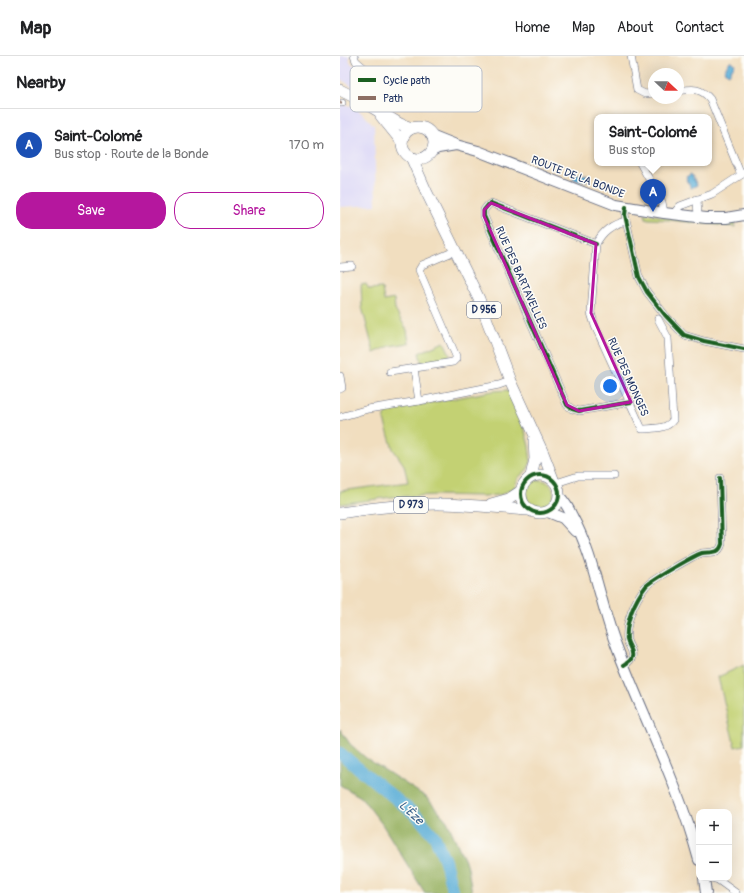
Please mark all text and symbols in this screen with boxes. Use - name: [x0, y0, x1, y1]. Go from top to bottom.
- text: Map: [20, 16, 51, 40]
- text: Home: [515, 19, 550, 36]
- text: Map: [572, 19, 595, 36]
- text: About: [617, 19, 653, 36]
- text: Contact: [675, 19, 724, 36]
- legend: [350, 66, 482, 112]
- north arrow: [648, 68, 684, 104]
- text: Nearby: [16, 72, 65, 93]
- text: Cycle path: [383, 74, 430, 87]
- text: Path: [383, 92, 403, 105]
- popup: [594, 114, 712, 166]
- text: Saint-Colomé: [609, 123, 697, 142]
- text: Saint-Colomé: [54, 127, 143, 146]
- text: A: [25, 137, 33, 153]
- text: 170 m: [289, 137, 324, 153]
- text: Bus stop: [609, 142, 655, 158]
- text: Bus stop · Route de la Bonde: [54, 146, 208, 162]
- street label: ROUTE DE LA BONDE: [530, 153, 627, 201]
- pin: A: [640, 179, 666, 212]
- button: Save: [16, 192, 166, 229]
- button: Share: [174, 192, 324, 229]
- street label: RUE DES BARTAVELLES: [492, 225, 550, 331]
- road number: D 956: [467, 302, 501, 318]
- street label: RUE DES MONGES: [605, 336, 651, 418]
- your location: [600, 376, 620, 396]
- road number: D 973: [394, 497, 428, 513]
- water label: L'Èze: [396, 797, 428, 829]
- map controls: [696, 809, 732, 881]
- button: +: [696, 809, 732, 845]
- button: −: [696, 845, 732, 881]

